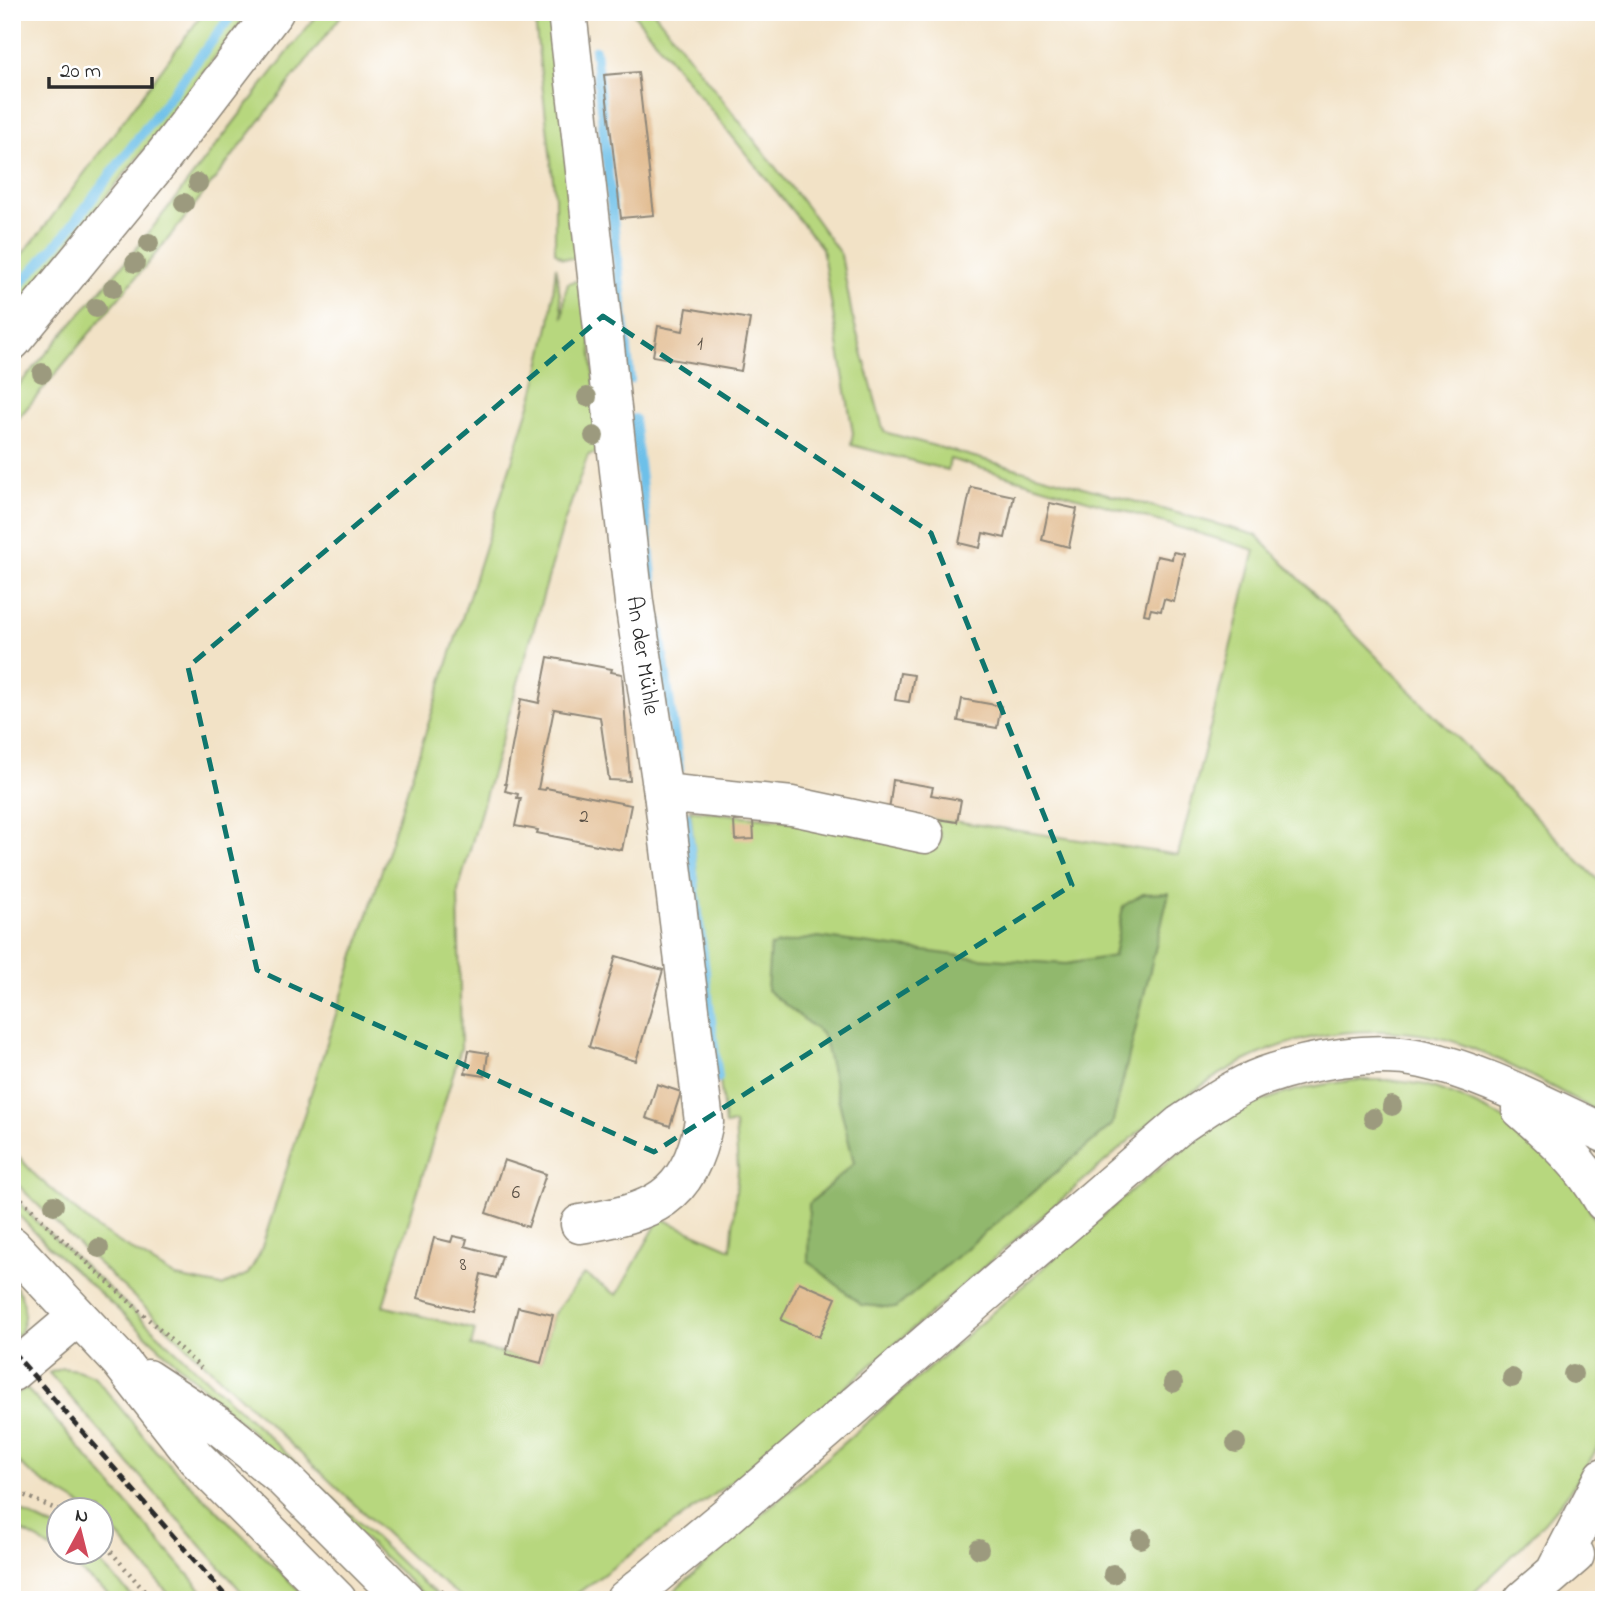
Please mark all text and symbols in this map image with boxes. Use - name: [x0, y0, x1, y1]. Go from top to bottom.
- scale bar: [49, 46, 152, 90]
- text: 20 m: [60, 57, 101, 87]
- house number: 1: [697, 331, 703, 358]
- street label: An der Mühle: [617, 594, 668, 718]
- house number: 2: [579, 804, 589, 831]
- house number: 6: [512, 1180, 520, 1207]
- house number: 8: [459, 1252, 467, 1279]
- north arrow: [46, 1496, 116, 1566]
- text: N: [74, 1502, 90, 1531]

